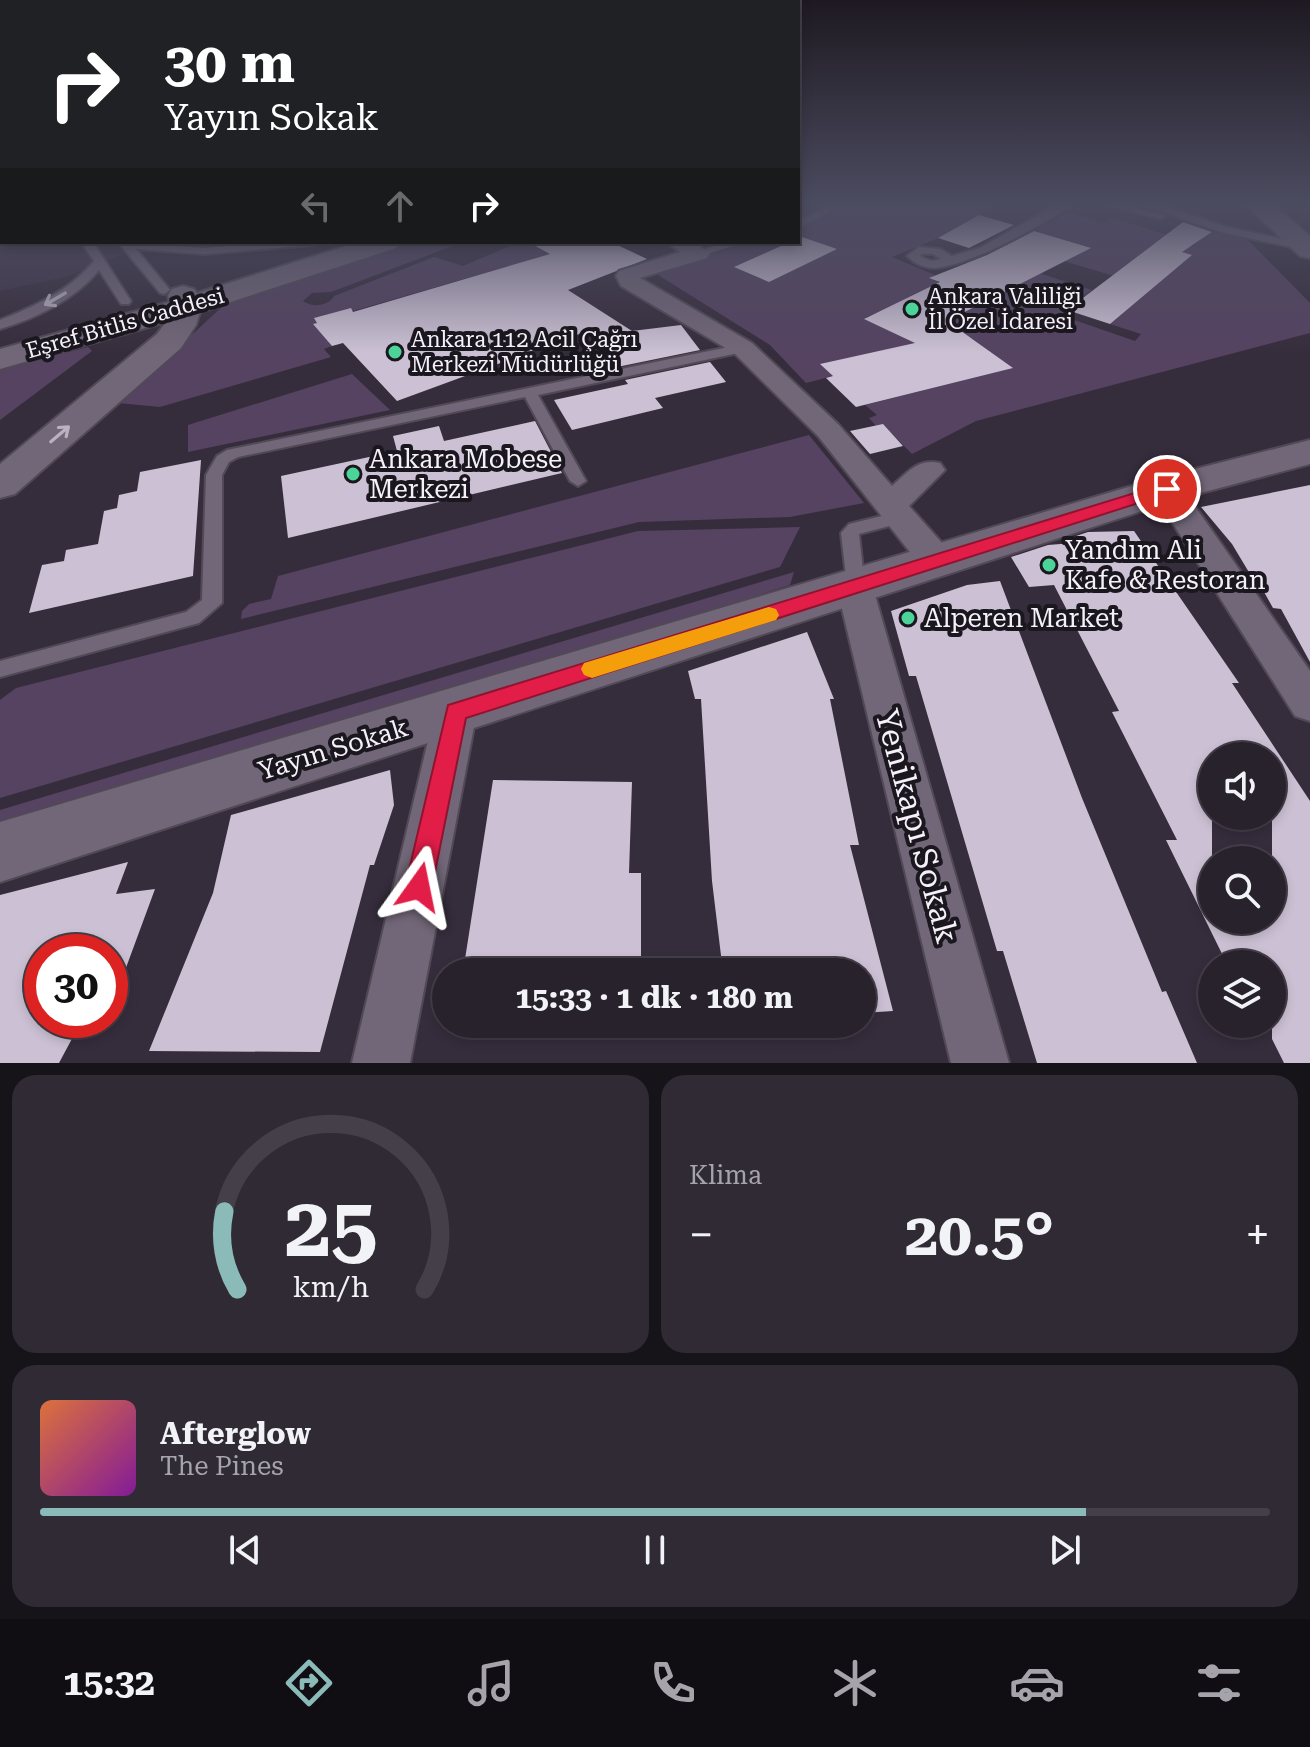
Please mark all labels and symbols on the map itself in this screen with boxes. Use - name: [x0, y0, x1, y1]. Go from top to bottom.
- street label: Eşref Bitlis Caddesi: [23, 283, 227, 363]
- place label: Ankara Valiliği İl Özel İdaresi: [928, 284, 1082, 334]
- one-way arrow: [43, 292, 67, 307]
- marker: Ankara Valiliği İl Özel İdaresi: [903, 300, 921, 318]
- place label: Ankara 112 Acil Çağrı Merkezi Müdürlüğü: [411, 327, 638, 377]
- marker: Ankara 112 Acil Çağrı Merkezi Müdürlüğü: [386, 343, 404, 361]
- one-way arrow: [49, 425, 69, 443]
- place label: Ankara Mobese Merkezi: [369, 444, 562, 504]
- pin: [1133, 455, 1201, 523]
- marker: Ankara Mobese Merkezi: [344, 465, 362, 483]
- place label: Yandım Ali Kafe & Restoran: [1065, 535, 1266, 595]
- marker: Yandım Ali Kafe & Restoran: [1040, 556, 1058, 574]
- place label: Alperen Market: [924, 603, 1119, 633]
- marker: Alperen Market: [899, 609, 917, 627]
- street label: Yenikapı Sokak: [868, 705, 966, 947]
- street label: Yayın Sokak: [255, 712, 411, 786]
- position arrow: [377, 845, 461, 929]
- speed limit sign: 30: [24, 934, 128, 1038]

